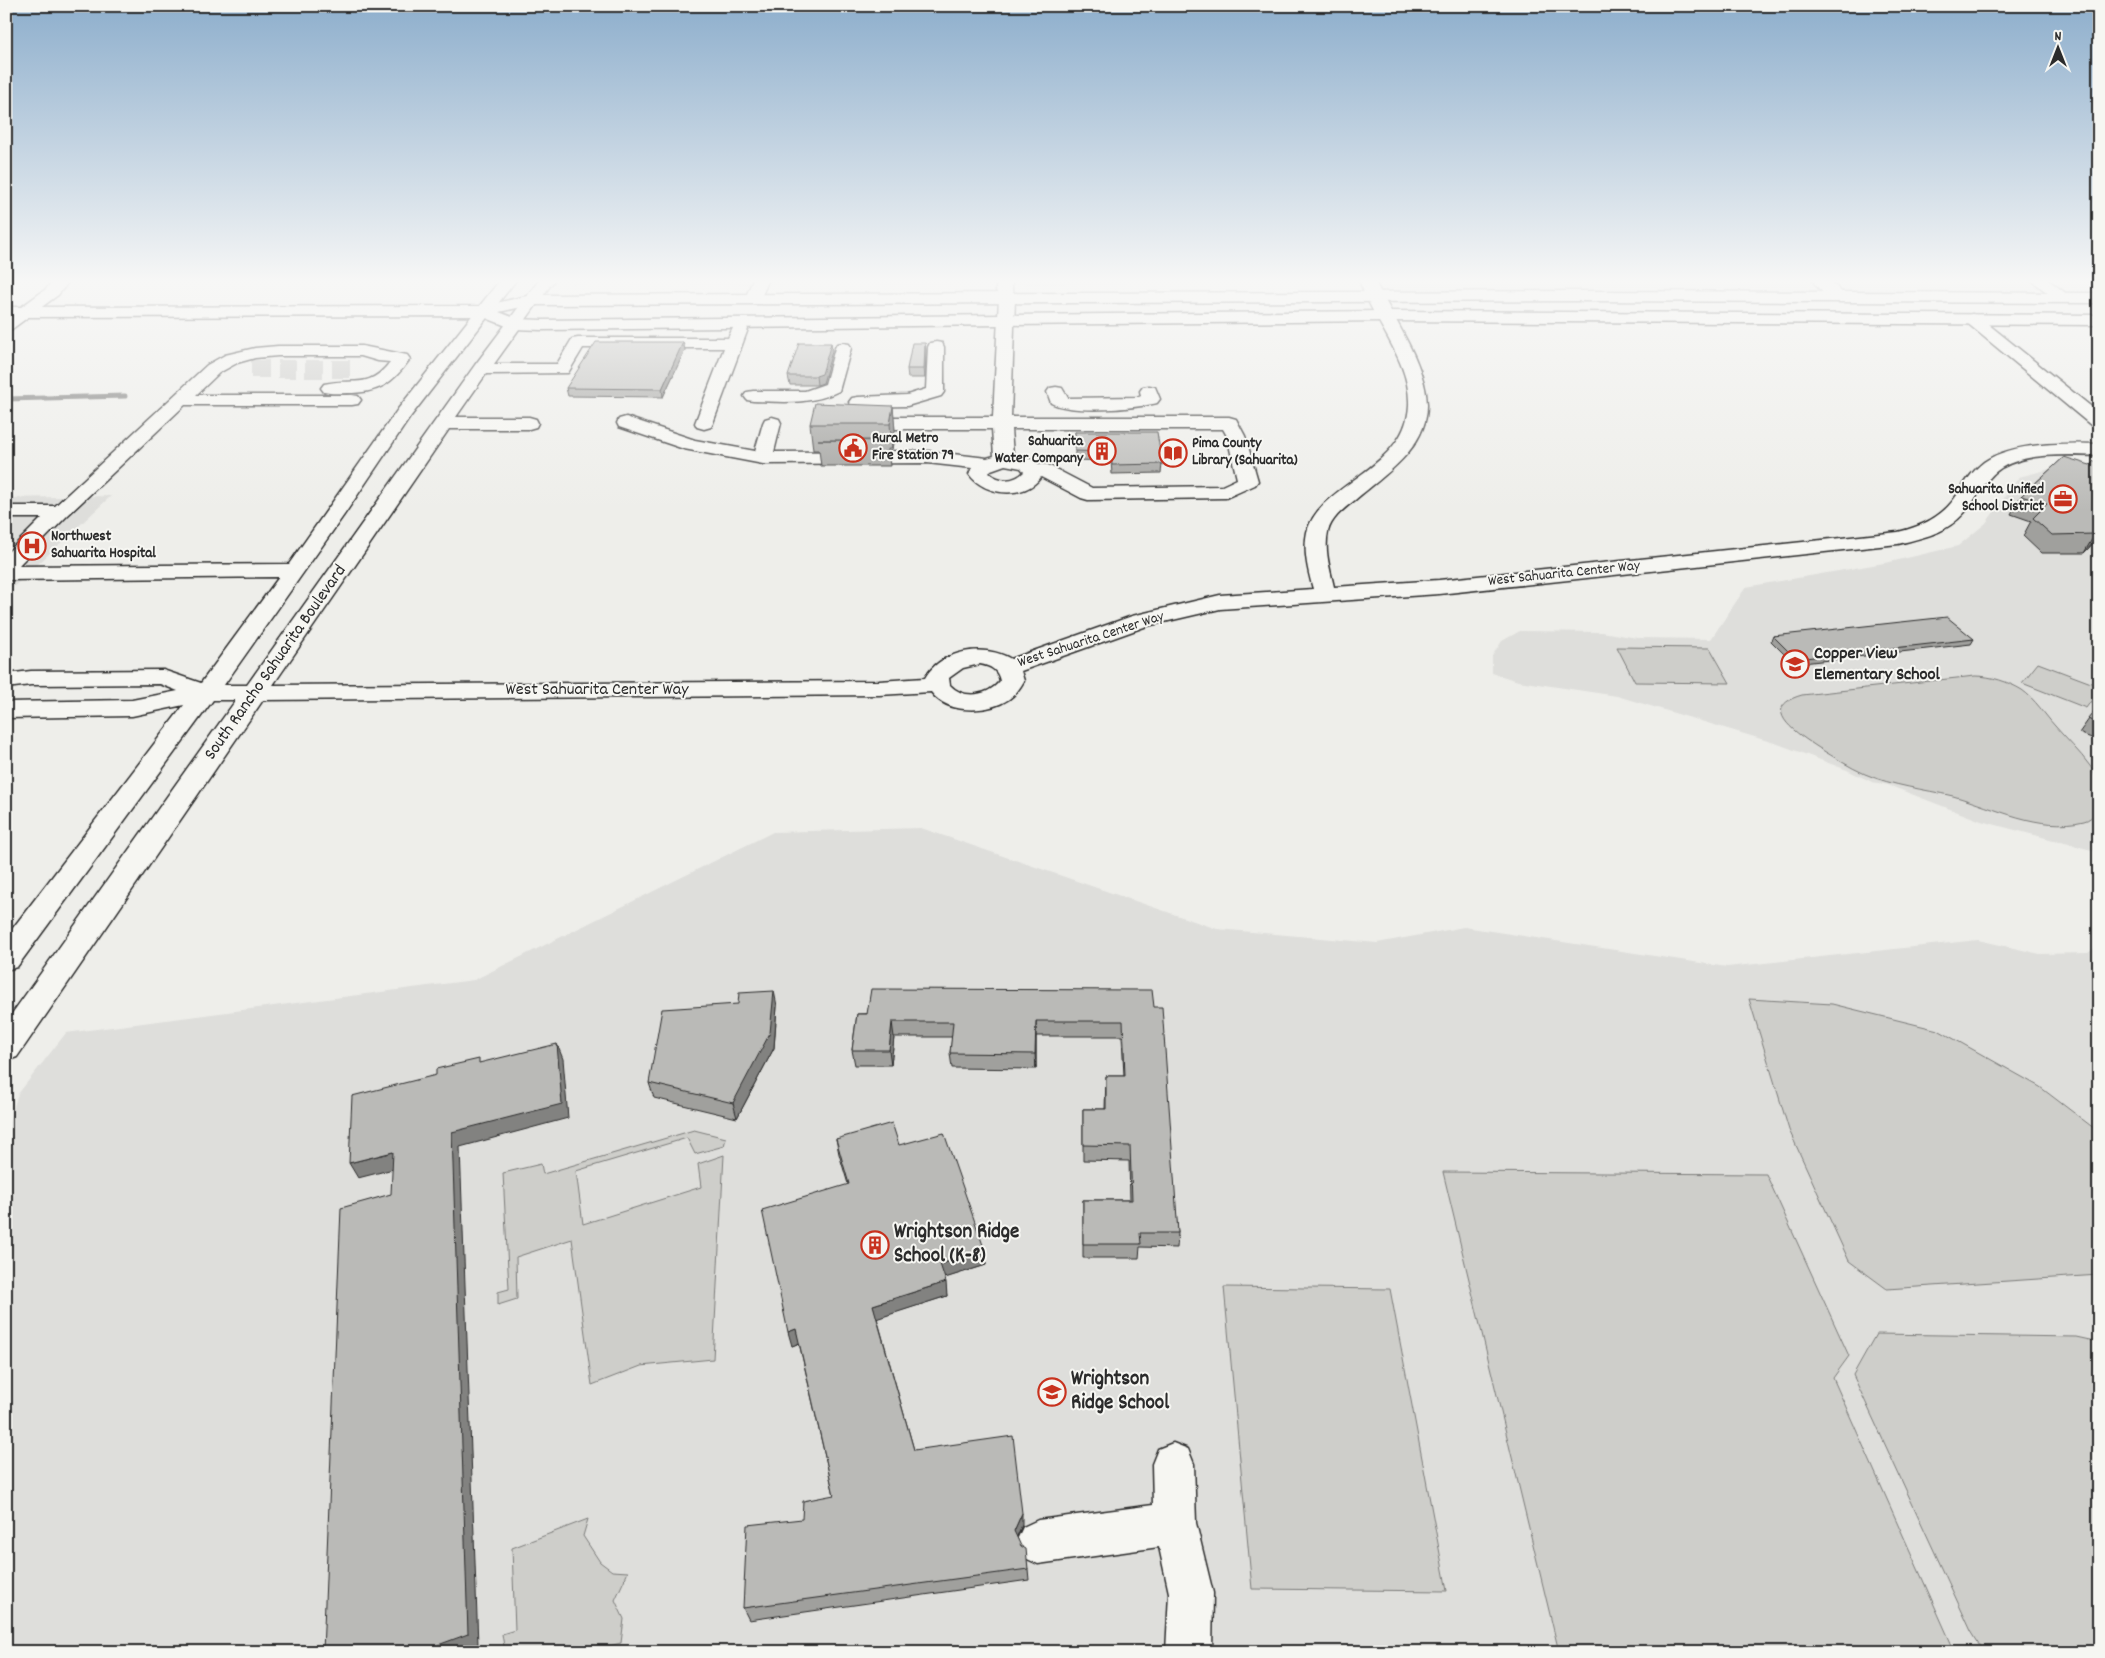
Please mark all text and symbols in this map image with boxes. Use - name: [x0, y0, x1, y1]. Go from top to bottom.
- north arrow: [2032, 22, 2082, 72]
- text: N: [2055, 27, 2062, 47]
- place label: Rural Metro Fire Station 79: [872, 428, 954, 467]
- place label: Sahuarita Water Company: [995, 431, 1084, 470]
- public building icon: Rural Metro Fire Station 79: [838, 433, 868, 463]
- place label: Pima County Library (Sahuarita): [1192, 433, 1298, 472]
- building icon: Sahuarita Water Company: [1087, 436, 1117, 466]
- library icon: Pima County Library (Sahuarita): [1158, 438, 1188, 468]
- place label: Sahuarita Unified School District: [1948, 479, 2044, 518]
- office icon: Sahuarita Unified School District: [2048, 484, 2078, 514]
- place label: Northwest Sahuarita Hospital: [51, 526, 156, 565]
- hospital icon: Northwest Sahuarita Hospital: [17, 531, 47, 561]
- street label: West Sahuarita Center Way: [1487, 555, 1642, 593]
- street label: South Rancho Sahuarita Boulevard: [199, 560, 353, 766]
- street label: West Sahuarita Center Way: [1015, 606, 1168, 674]
- place label: Copper View Elementary School: [1814, 642, 1941, 688]
- school or university icon: Copper View Elementary School: [1780, 649, 1810, 679]
- street label: West Sahuarita Center Way: [505, 678, 689, 703]
- place label: Wrightson Ridge School (K-8): [894, 1218, 1019, 1272]
- building icon: Wrightson Ridge School (K-8): [860, 1230, 890, 1260]
- place label: Wrightson Ridge School: [1071, 1365, 1170, 1419]
- school or university icon: Wrightson Ridge School: [1037, 1377, 1067, 1407]

